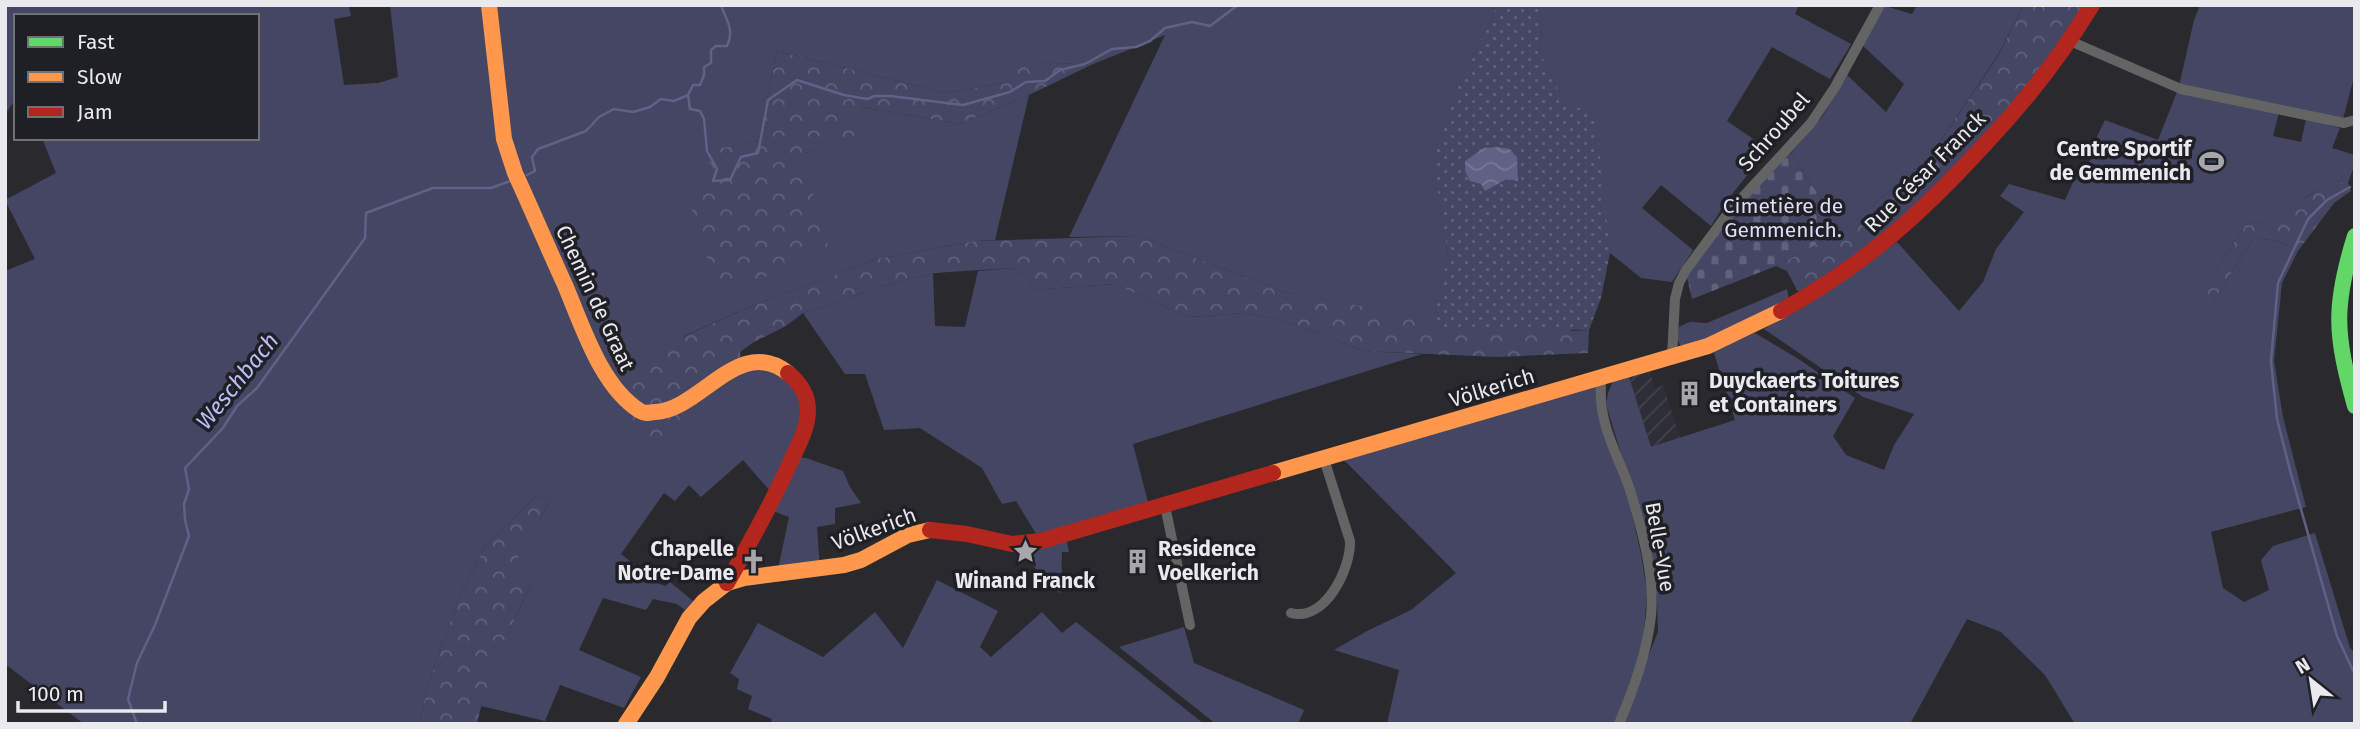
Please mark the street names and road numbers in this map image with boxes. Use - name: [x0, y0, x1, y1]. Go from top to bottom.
- street label: Schroubel: [1733, 87, 1815, 177]
- street label: Rue César Franck: [1859, 106, 1991, 238]
- street label: Chemin de Graat: [550, 221, 640, 375]
- street label: Völkerich: [1446, 363, 1538, 413]
- street label: Belle-Vue: [1639, 500, 1681, 594]
- street label: Völkerich: [828, 502, 920, 556]

